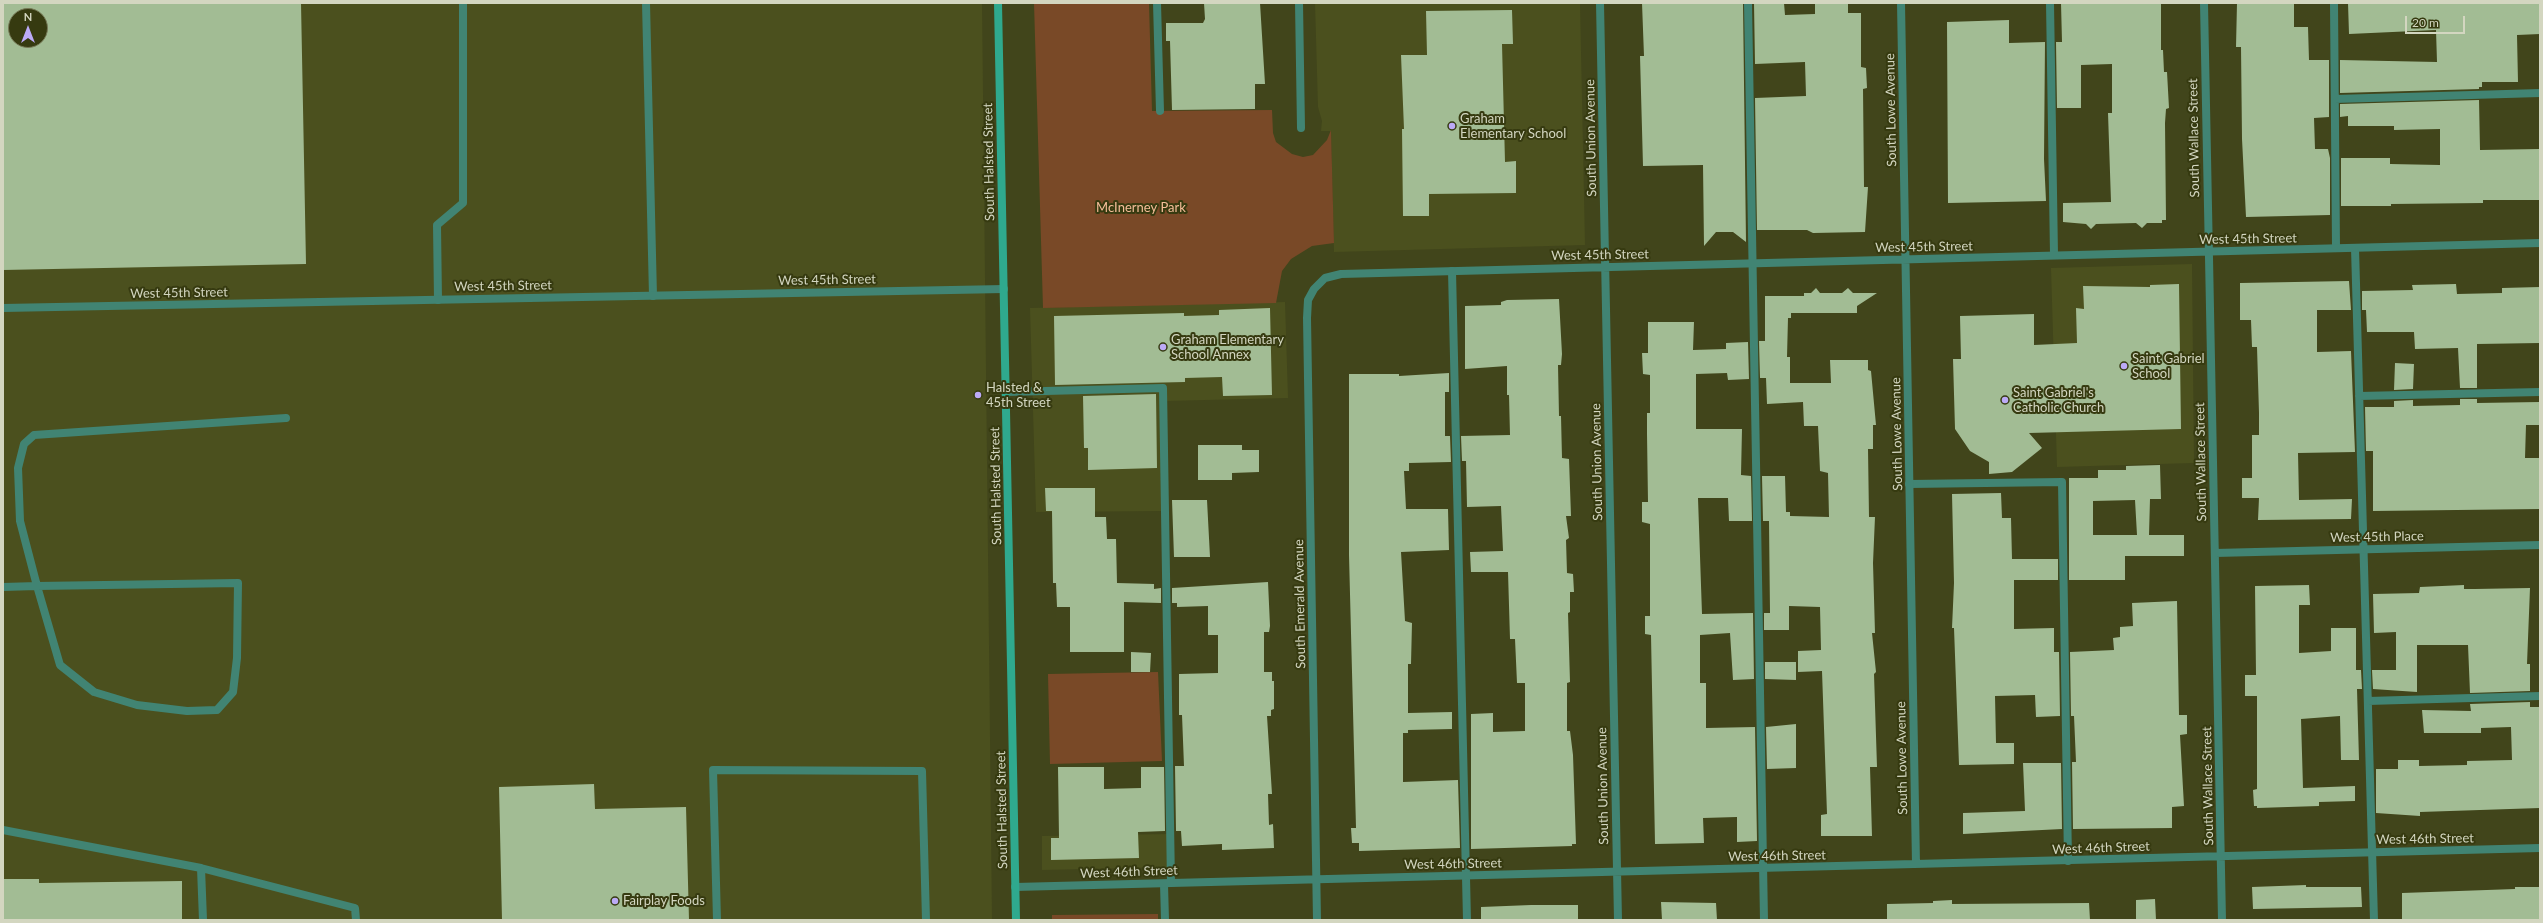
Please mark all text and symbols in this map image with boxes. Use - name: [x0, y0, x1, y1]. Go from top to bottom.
- north arrow: [8, 8, 48, 48]
- scale bar: [2407, 8, 2467, 34]
- text: N: [24, 10, 32, 23]
- text: 20 m: [2412, 15, 2439, 30]
- street label: South Lowe Avenue: [1882, 53, 1900, 167]
- street label: South Wallace Street: [2185, 78, 2203, 198]
- street label: South Union Avenue: [1582, 79, 1600, 197]
- street label: South Halsted Street: [980, 103, 998, 221]
- place label: Graham Elementary School: [1460, 111, 1566, 142]
- marker: Graham Elementary School: [1447, 121, 1457, 131]
- park label: McInerney Park: [1096, 200, 1186, 216]
- street label: West 45th Street: [2199, 230, 2297, 248]
- street label: West 45th Street: [1875, 238, 1973, 256]
- street label: West 45th Street: [1551, 246, 1649, 264]
- street label: West 45th Street: [778, 271, 876, 289]
- street label: West 45th Street: [454, 277, 552, 295]
- street label: West 45th Street: [130, 284, 228, 302]
- place label: Graham Elementary School Annex: [1171, 332, 1284, 363]
- marker: Graham Elementary School Annex: [1158, 342, 1168, 352]
- place label: Saint Gabriel School: [2132, 351, 2205, 382]
- marker: Saint Gabriel School: [2119, 361, 2129, 371]
- street label: South Lowe Avenue: [1888, 377, 1906, 491]
- place label: Halsted & 45th Street: [986, 380, 1051, 411]
- place label: Saint Gabriel's Catholic Church: [2013, 385, 2104, 416]
- marker: Halsted & 45th Street: [973, 390, 983, 400]
- marker: Saint Gabriel's Catholic Church: [2000, 395, 2010, 405]
- street label: South Wallace Street: [2192, 402, 2210, 522]
- street label: South Union Avenue: [1588, 403, 1606, 521]
- street label: South Halsted Street: [987, 427, 1005, 545]
- street label: West 45th Place: [2330, 528, 2424, 546]
- street label: South Emerald Avenue: [1291, 539, 1309, 669]
- street label: South Lowe Avenue: [1893, 701, 1911, 815]
- street label: South Wallace Street: [2199, 726, 2217, 846]
- street label: South Union Avenue: [1594, 727, 1612, 845]
- street label: South Halsted Street: [993, 751, 1011, 869]
- street label: West 46th Street: [2376, 830, 2474, 848]
- street label: West 46th Street: [2052, 838, 2150, 858]
- street label: West 46th Street: [1728, 847, 1826, 865]
- street label: West 46th Street: [1404, 855, 1502, 873]
- street label: West 46th Street: [1080, 862, 1178, 882]
- place label: Fairplay Foods: [623, 893, 705, 909]
- marker: Fairplay Foods: [610, 896, 620, 906]

